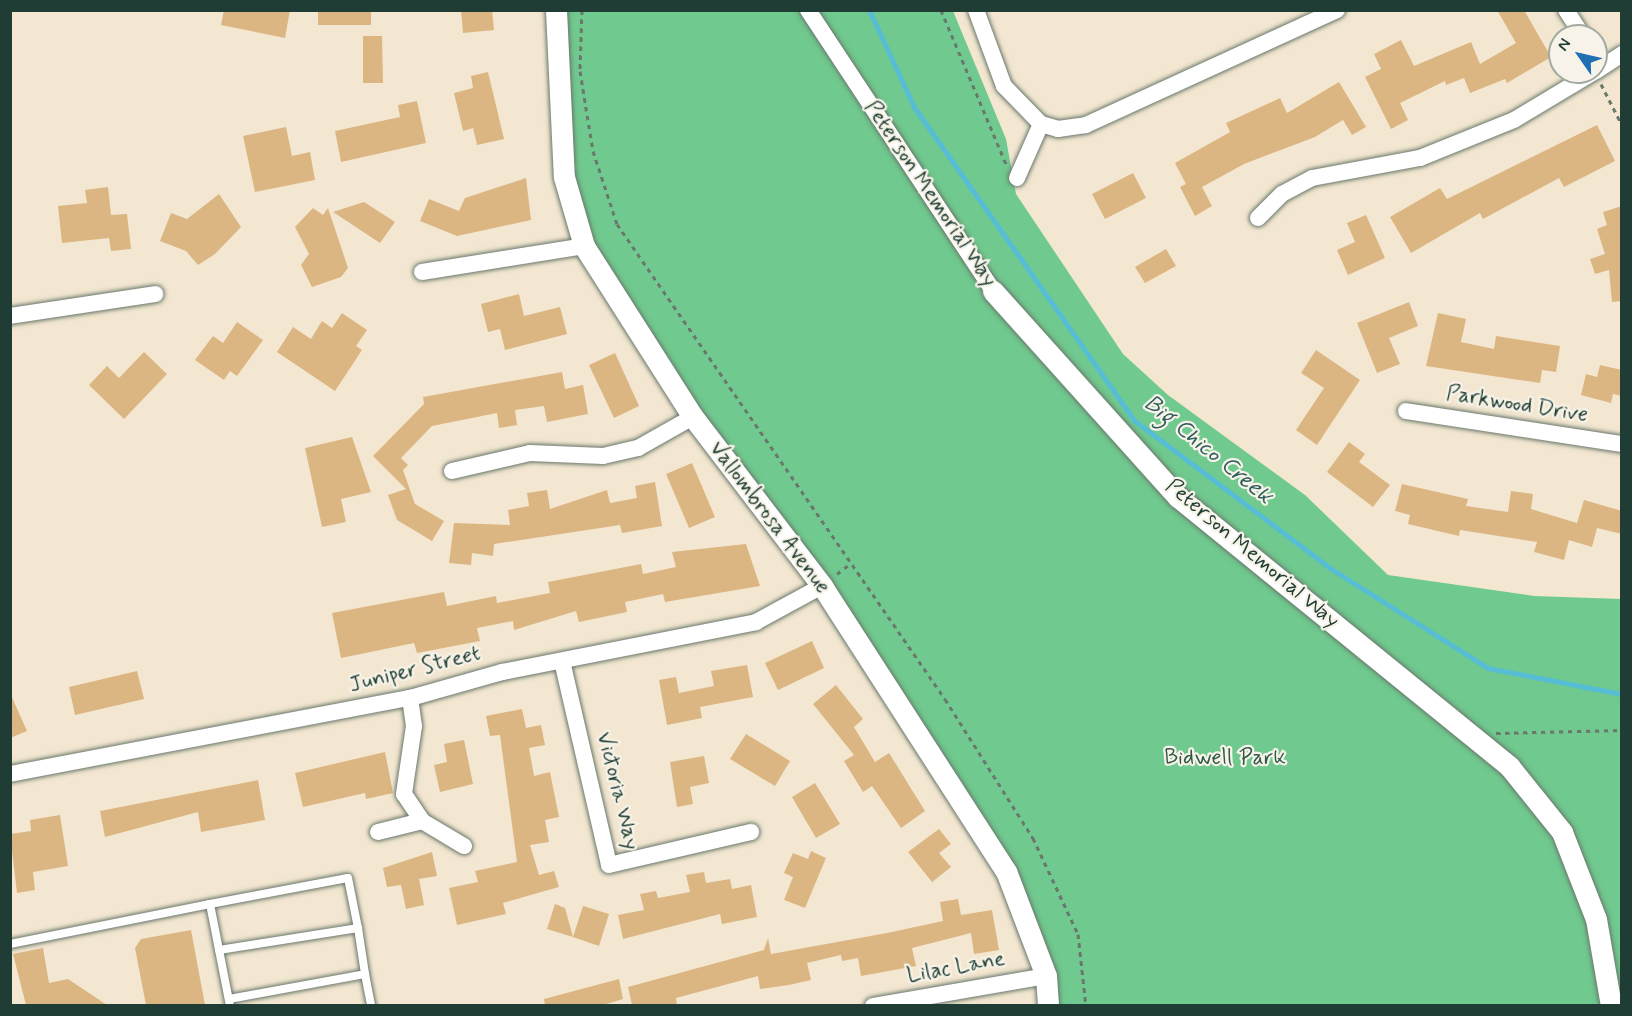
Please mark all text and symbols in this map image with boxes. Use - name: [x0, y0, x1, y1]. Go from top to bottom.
- north arrow: [1548, 24, 1608, 84]
- text: N: [1553, 34, 1576, 55]
- street label: Peterson Memorial Way: [855, 92, 1005, 296]
- street label: Parkwood Drive: [1445, 381, 1589, 429]
- water label: Big Chico Creek: [1137, 389, 1279, 511]
- street label: Vallombrosa Avenue: [702, 435, 836, 601]
- street label: Peterson Memorial Way: [1156, 471, 1348, 637]
- street label: Juniper Street: [345, 641, 485, 699]
- street label: Victoria Way: [590, 729, 644, 853]
- park label: Bidwell Park: [1166, 746, 1284, 772]
- street label: Lilac Lane: [906, 947, 1006, 989]

